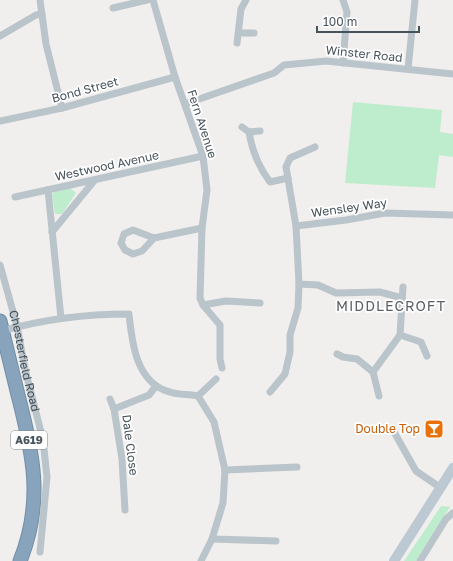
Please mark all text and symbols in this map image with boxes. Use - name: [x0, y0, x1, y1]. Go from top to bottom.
- scale bar: [317, 8, 419, 34]
- text: 100 m: [323, 14, 357, 29]
- street label: Winster Road: [325, 42, 403, 65]
- street label: Bond Street: [50, 73, 120, 106]
- street label: Fern Avenue: [184, 88, 221, 160]
- street label: Westwood Avenue: [53, 147, 160, 184]
- street label: Wensley Way: [310, 195, 388, 220]
- district label: MIDDLECROFT: [336, 297, 446, 314]
- street label: Chesterfield Road: [6, 308, 44, 413]
- street label: Dale Close: [119, 414, 142, 476]
- bar icon: Double Top: [423, 418, 445, 440]
- place label: Double Top: [355, 421, 420, 436]
- road number: A619: [11, 431, 47, 449]

